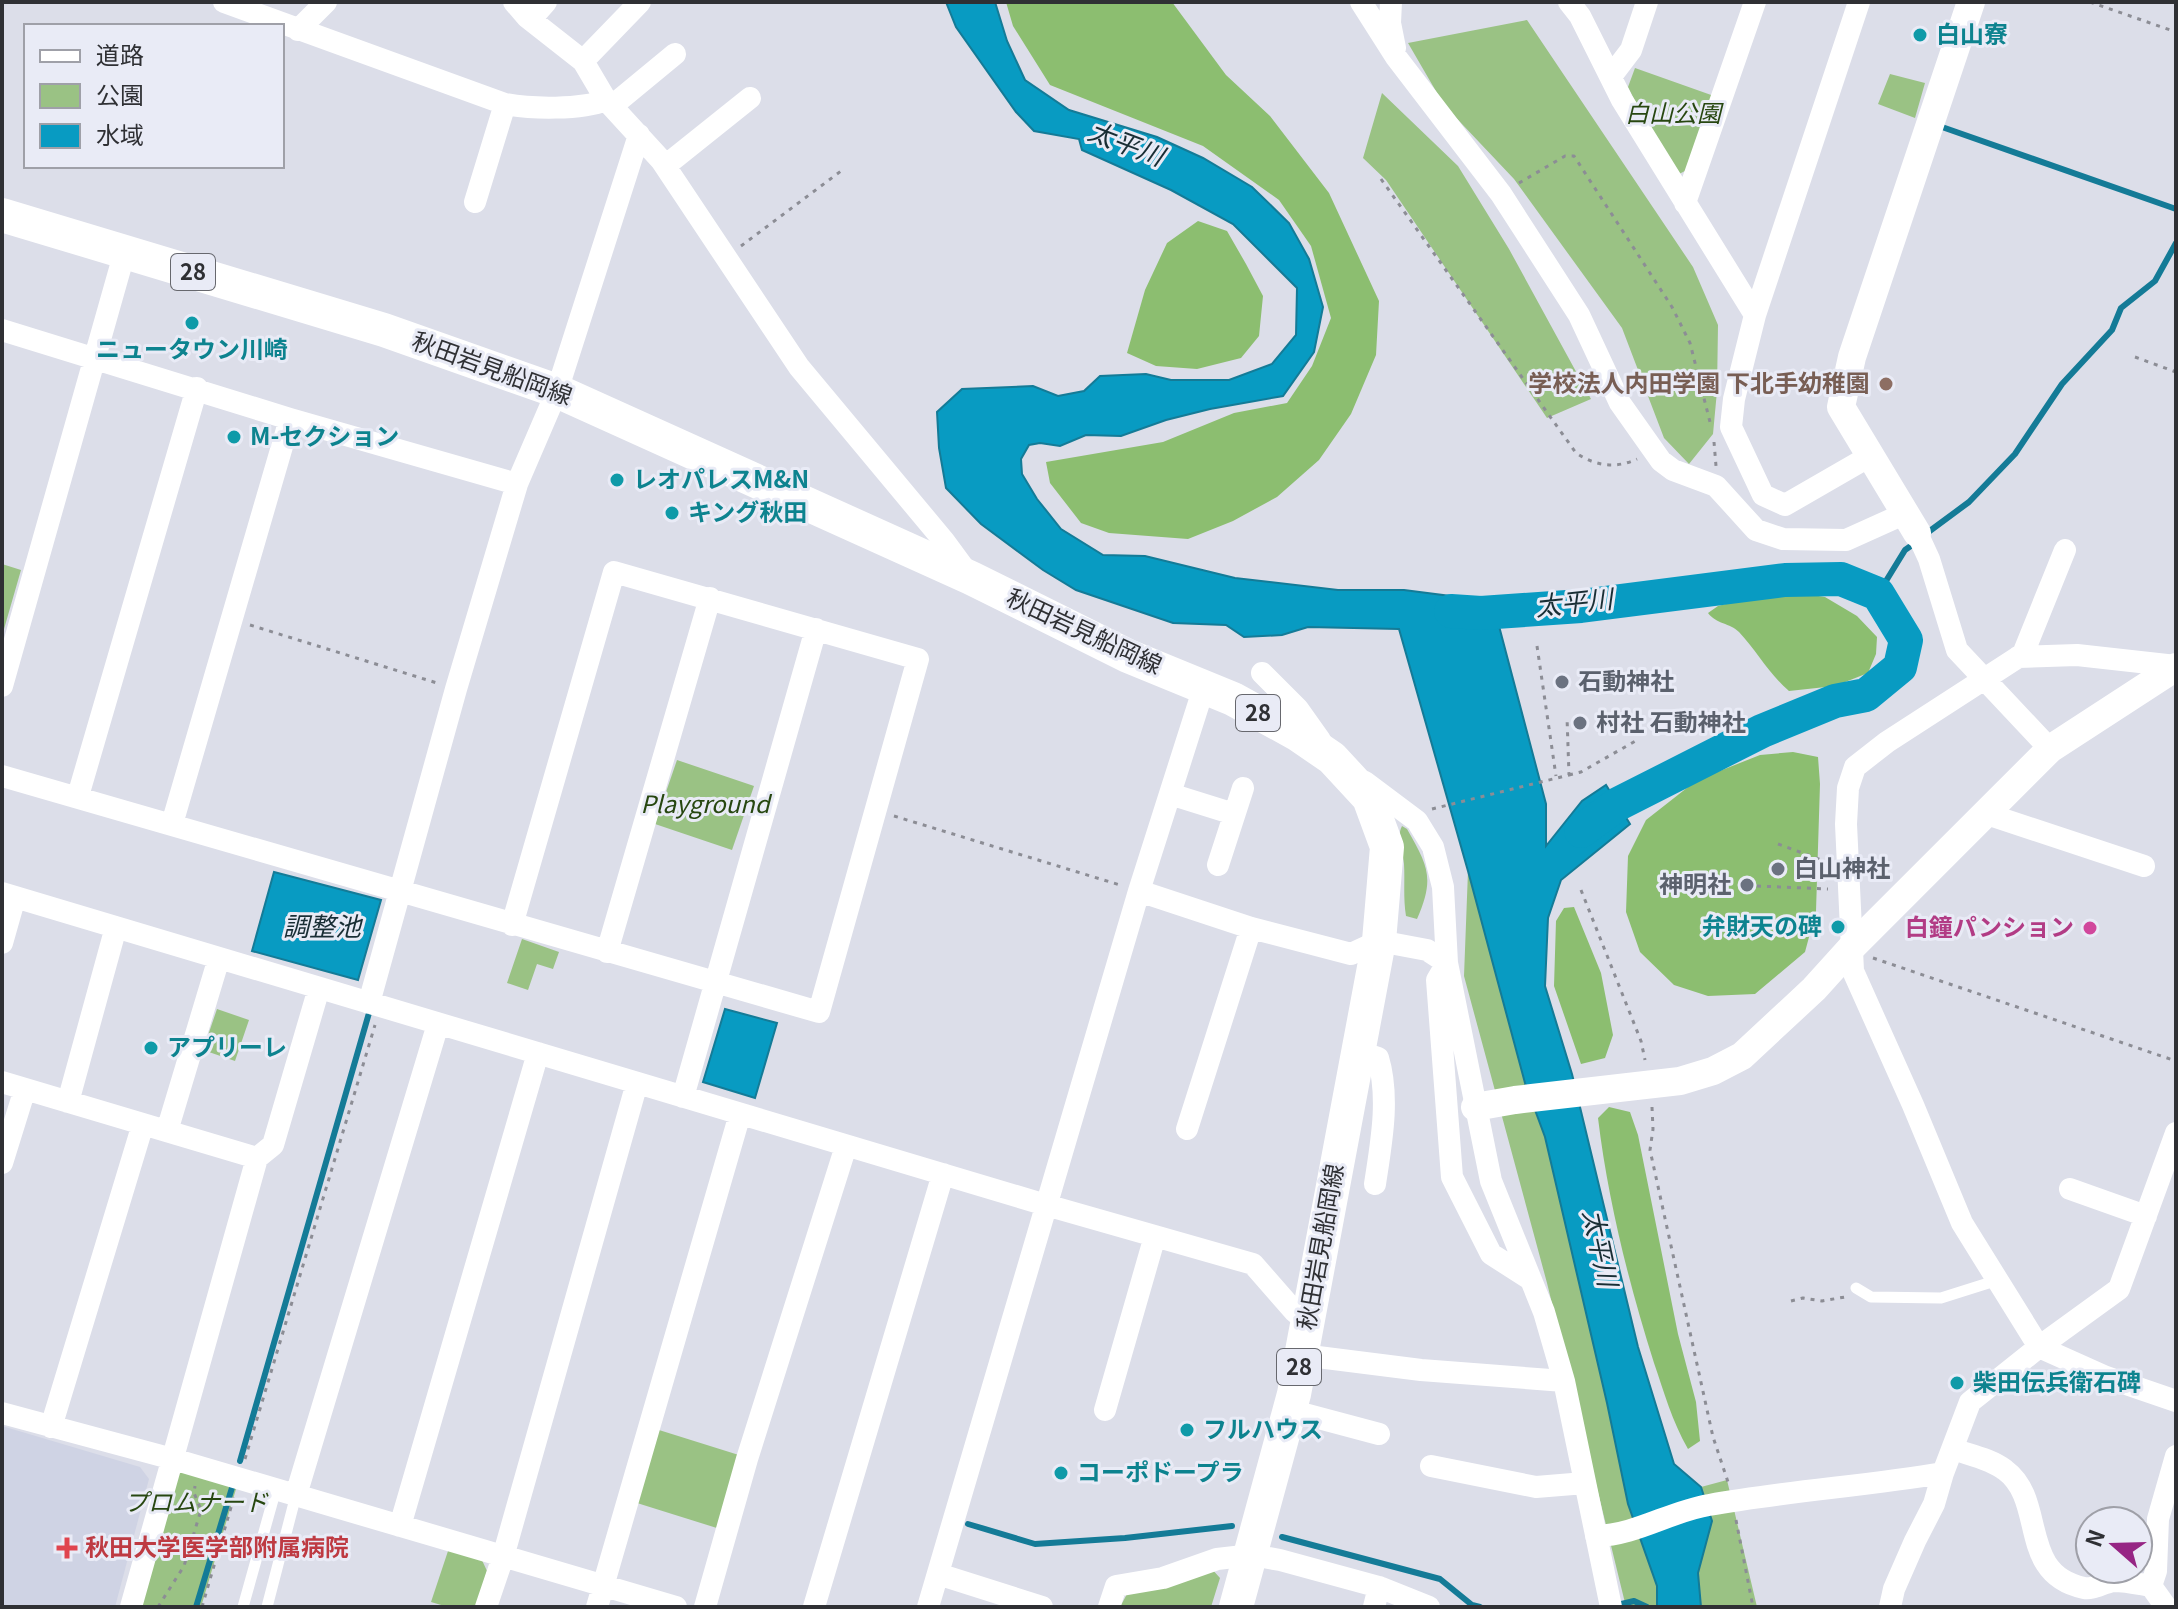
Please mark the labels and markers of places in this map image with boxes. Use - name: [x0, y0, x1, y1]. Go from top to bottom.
- place label: 白山寮: [1936, 15, 2008, 50]
- marker: 白山寮: [1911, 26, 1929, 44]
- marker: ニュータウン川崎: [183, 314, 201, 332]
- place label: ニュータウン川崎: [96, 330, 288, 365]
- place label: 学校法人内田学園 下北手幼稚園: [1529, 364, 1870, 399]
- marker: 学校法人内田学園 下北手幼稚園: [1877, 375, 1895, 393]
- place label: M-セクション: [250, 417, 399, 452]
- marker: M-セクション: [225, 428, 243, 446]
- place label: レオパレスM&N: [633, 460, 809, 495]
- marker: レオパレスM&N: [608, 471, 626, 489]
- place label: キング秋田: [688, 493, 807, 528]
- marker: キング秋田: [663, 504, 681, 522]
- place label: 石動神社: [1578, 662, 1674, 697]
- marker: 石動神社: [1553, 673, 1571, 691]
- place label: 村社 石動神社: [1596, 703, 1745, 738]
- marker: 村社 石動神社: [1571, 714, 1589, 732]
- place label: 白山神社: [1794, 849, 1890, 884]
- marker: 白山神社: [1769, 860, 1787, 878]
- place label: 神明社: [1659, 865, 1731, 900]
- marker: 神明社: [1738, 876, 1756, 894]
- place label: 弁財天の碑: [1702, 907, 1822, 942]
- place label: 白鐘パンション: [1905, 908, 2074, 943]
- marker: 弁財天の碑: [1829, 918, 1847, 936]
- marker: 白鐘パンション: [2081, 919, 2099, 937]
- place label: アプリーレ: [167, 1028, 287, 1063]
- marker: アプリーレ: [142, 1039, 160, 1057]
- place label: 柴田伝兵衛石碑: [1973, 1363, 2141, 1398]
- marker: 柴田伝兵衛石碑: [1948, 1374, 1966, 1392]
- place label: フルハウス: [1203, 1410, 1323, 1445]
- marker: フルハウス: [1178, 1421, 1196, 1439]
- place label: コーポドープラ: [1077, 1453, 1244, 1488]
- marker: コーポドープラ: [1052, 1464, 1070, 1482]
- place label: 秋田大学医学部附属病院: [85, 1528, 349, 1563]
- marker: 秋田大学医学部附属病院: [56, 1537, 78, 1559]

